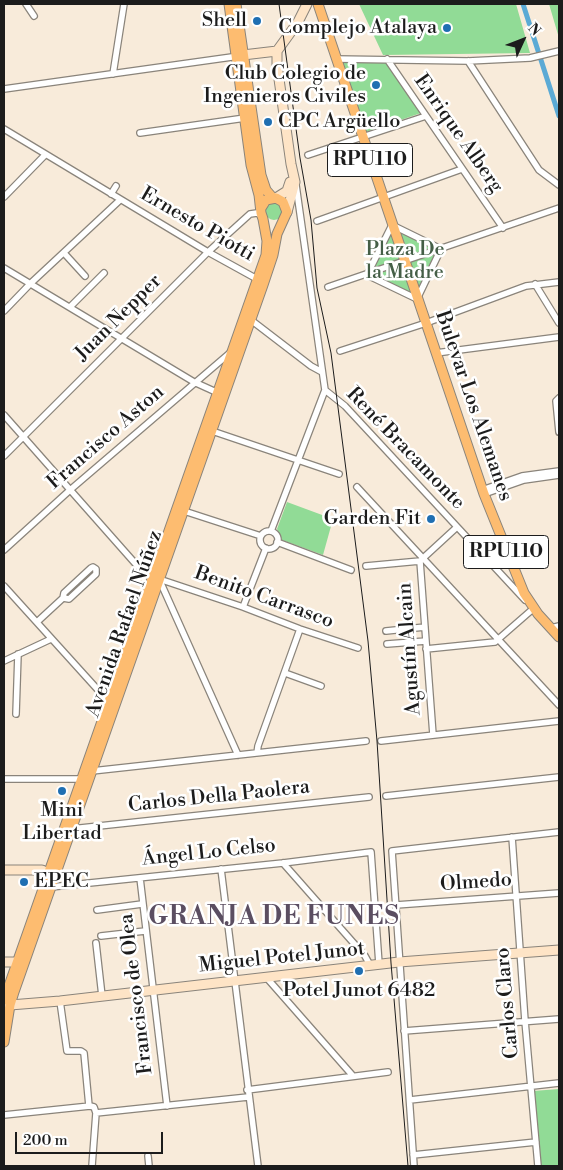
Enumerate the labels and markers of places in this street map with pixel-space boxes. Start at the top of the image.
place label: Shell [202,9,247,33]
marker: Shell [251,15,263,27]
place label: Complejo Atalaya [278,16,437,40]
marker: Complejo Atalaya [441,22,453,34]
place label: Club Colegio de Ingenieros Civiles [203,62,366,109]
marker: Club Colegio de Ingenieros Civiles [370,79,382,91]
place label: CPC Argüello [278,110,400,134]
marker: CPC Argüello [262,116,274,128]
place label: Garden Fit [324,507,421,531]
marker: Garden Fit [425,513,437,525]
marker: Mini Libertad [56,785,68,797]
place label: Mini Libertad [22,799,102,846]
place label: EPEC [34,870,89,894]
marker: EPEC [18,876,30,888]
marker: Potel Junot 6482 [353,965,365,977]
place label: Potel Junot 6482 [283,979,435,1003]

